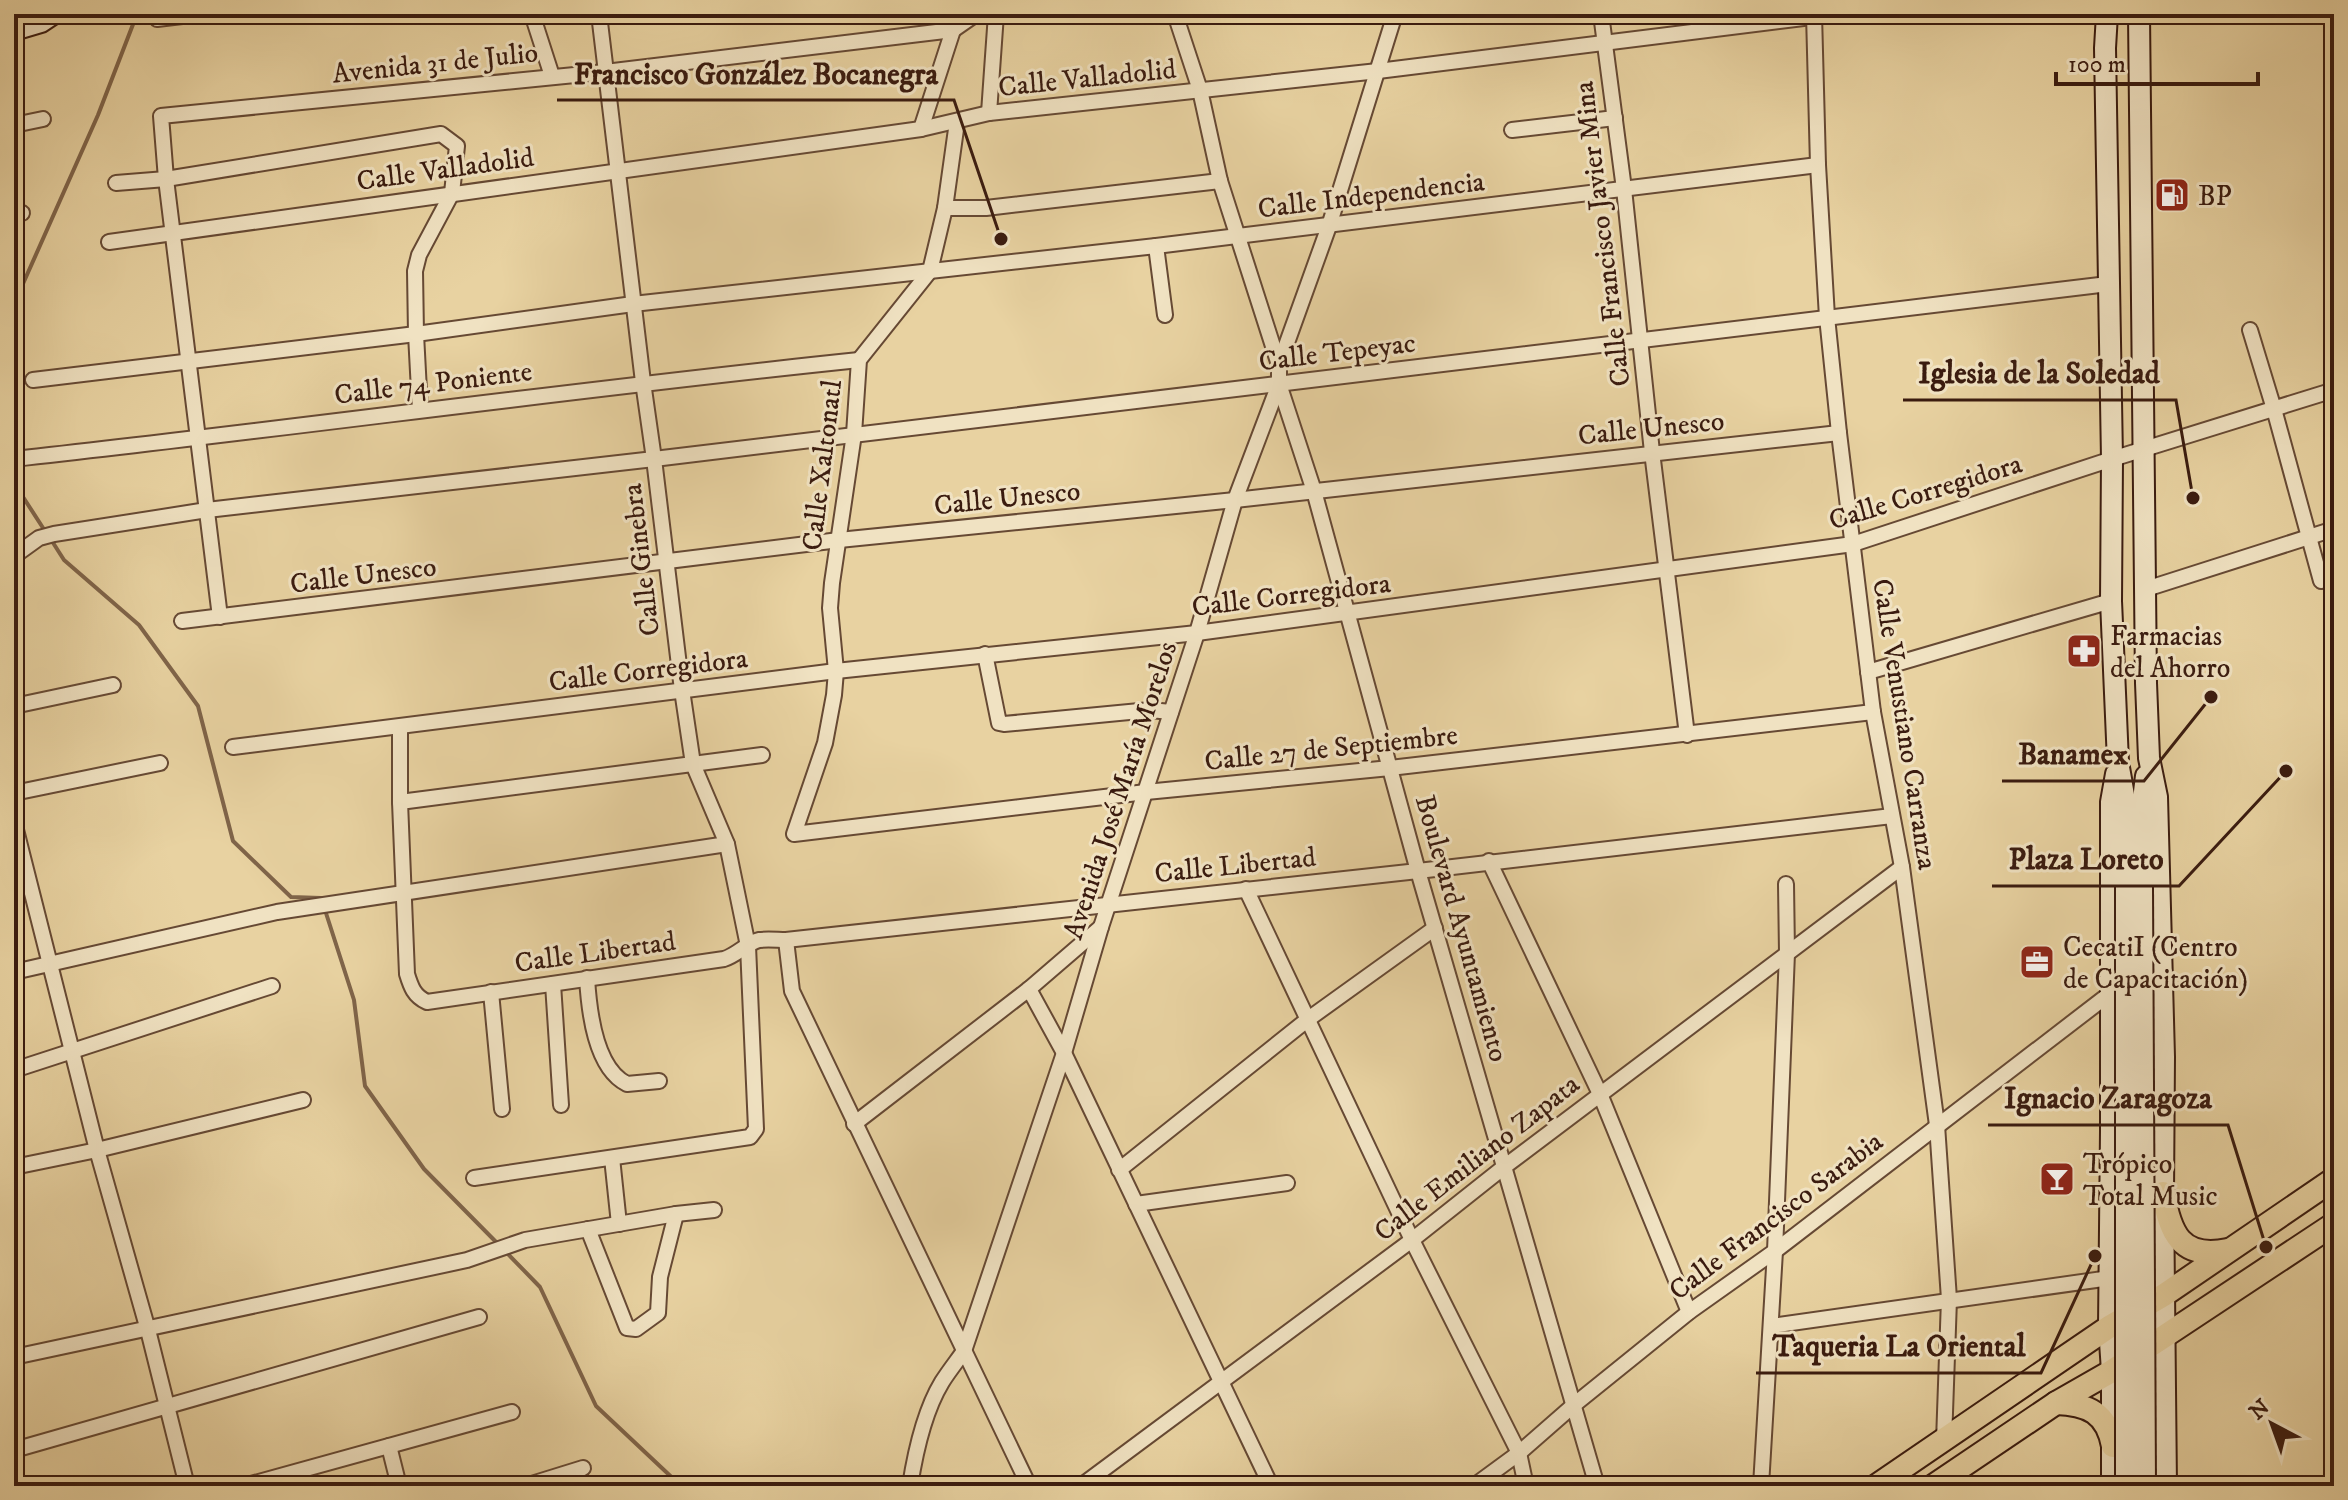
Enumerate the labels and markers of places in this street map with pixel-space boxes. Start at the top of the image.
callout: Francisco González Bocanegra [557,46,954,100]
fuel station icon: BP [2153,176,2191,214]
place label: BP [2198,179,2232,214]
callout: Iglesia de la Soledad [1903,346,2176,400]
place label: Farmacias del Ahorro [2110,619,2230,686]
pharmacy icon: Farmacias del Ahorro [2065,632,2103,670]
callout: Banamex [2002,727,2144,781]
callout: Plaza Loreto [1992,832,2179,886]
place label: CecatiI (Centro de Capacitación) [2063,930,2248,997]
office icon: CecatiI (Centro de Capacitación) [2018,943,2056,981]
callout: Ignacio Zaragoza [1988,1071,2228,1125]
place label: Trópico Total Music [2083,1147,2217,1214]
bar icon: Trópico Total Music [2038,1160,2076,1198]
callout: Taqueria La Oriental [1756,1319,2041,1373]

